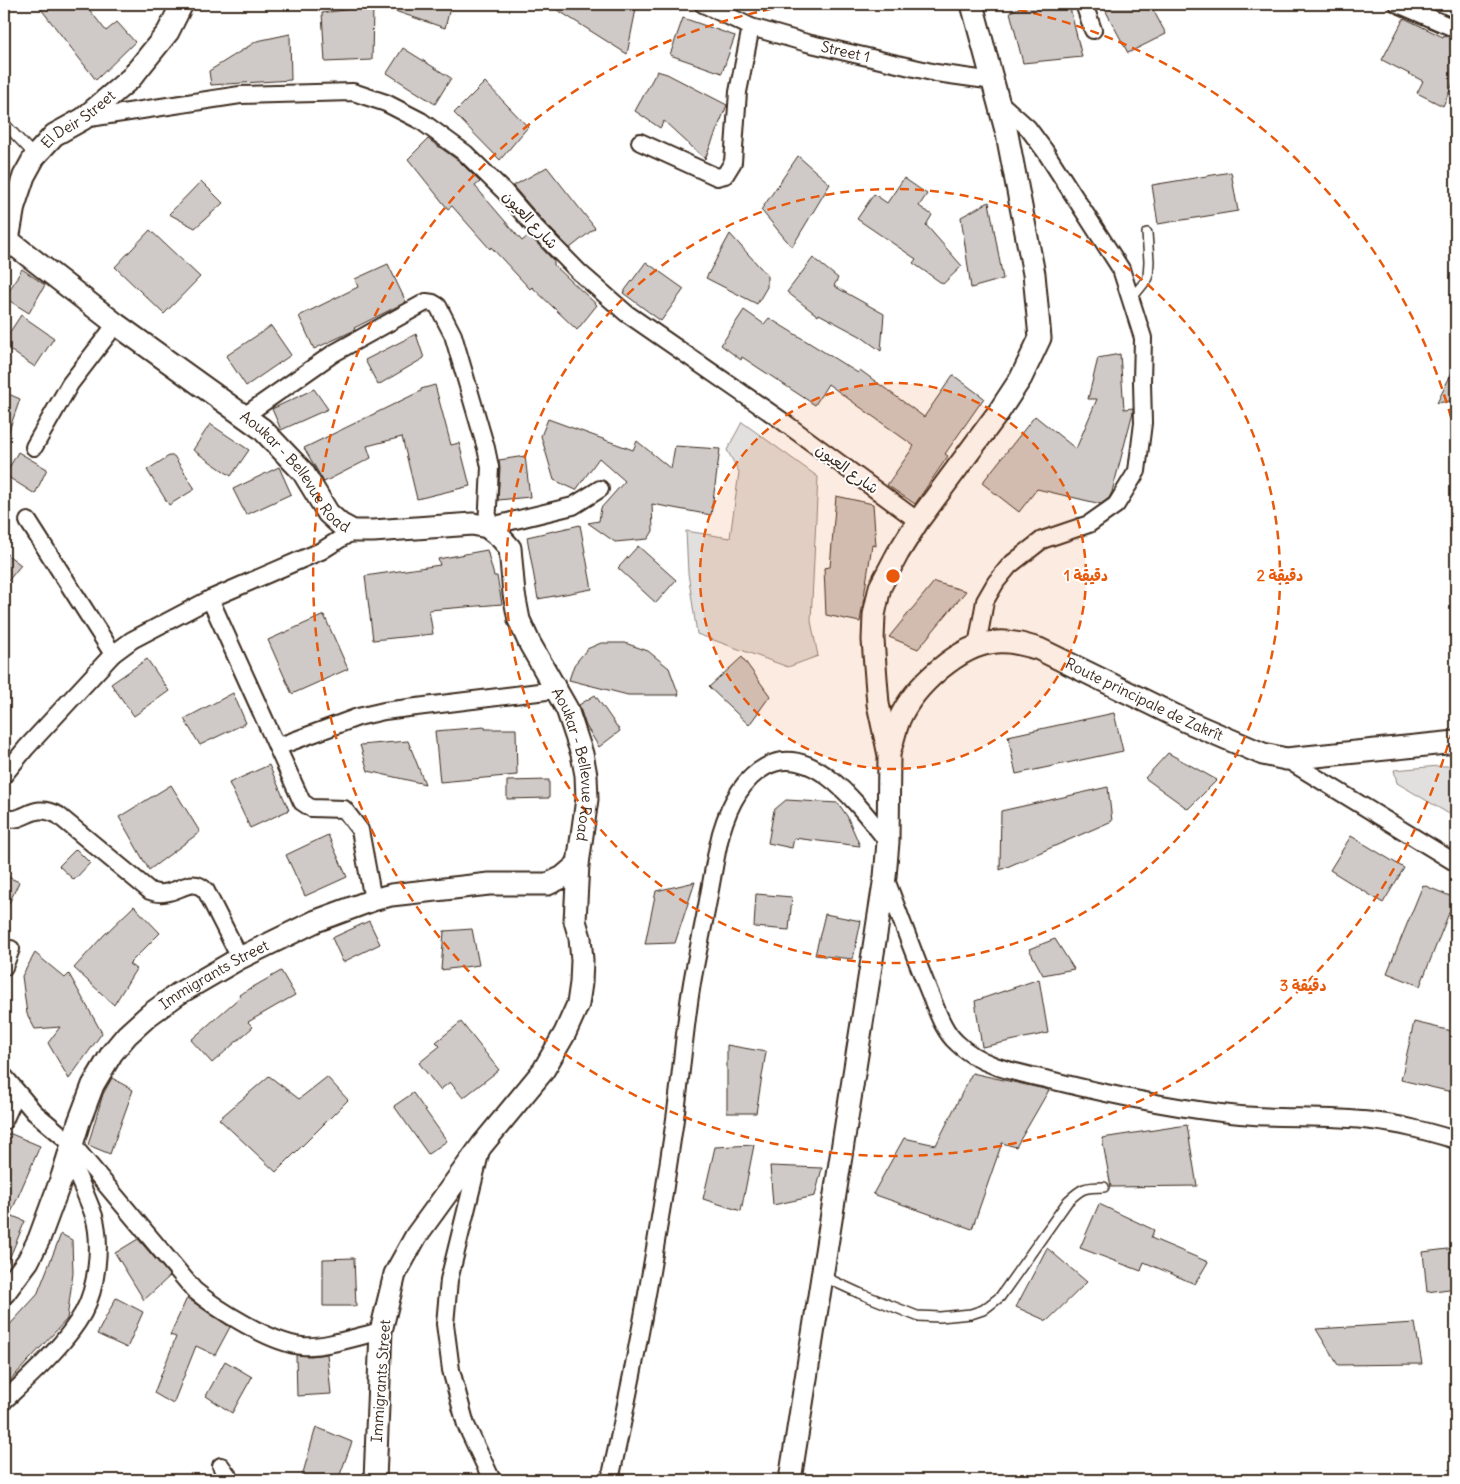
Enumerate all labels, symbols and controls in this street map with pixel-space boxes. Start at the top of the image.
street label: Street 1 [819,37,872,66]
street label: El Deir Street [37,86,119,152]
street label: شارع العيون [498,187,562,253]
street label: Aoukar - Bellevue Road [237,406,353,537]
street label: شارع العيون [812,439,882,499]
text: 1 دقيقة [1064,566,1108,585]
text: 2 دقيقة [1257,566,1303,585]
centre of rings [884,567,902,585]
street label: Route principale de Zakrît [1062,653,1226,745]
street label: Aoukar - Bellevue Road [548,684,597,843]
street label: Immigrants Street [155,936,272,1013]
text: 3 دقيقة [1280,976,1326,995]
street label: Immigrants Street [367,1319,394,1443]

